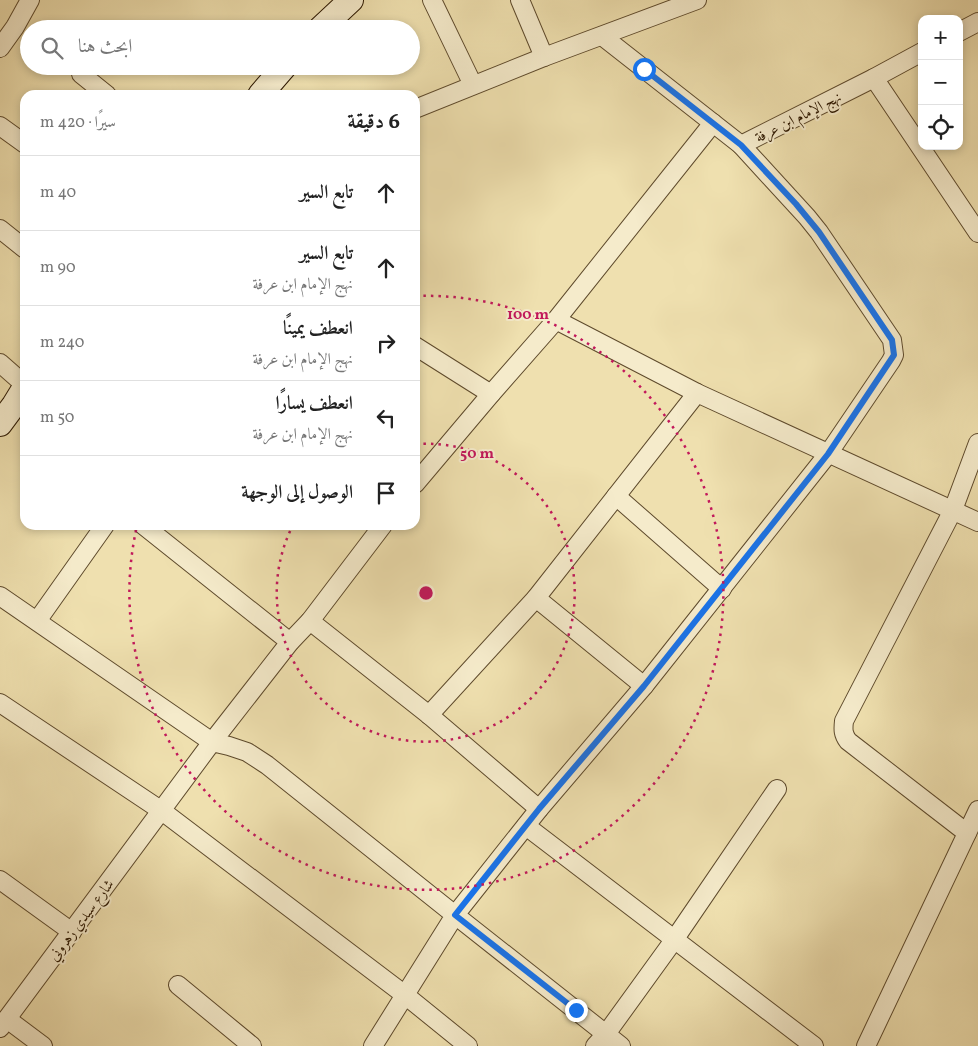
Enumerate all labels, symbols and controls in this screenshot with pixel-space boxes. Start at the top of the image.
map controls [918,15,963,150]
button: + [918,15,963,60]
search box [20,20,420,75]
icon: search [38,34,66,62]
text: ابحث هنا [78,34,132,60]
route start [633,58,656,81]
button: − [918,60,963,105]
street label: نهج الإمام ابن عرفة [752,88,846,151]
button: locate [918,105,963,150]
text: 6 دقيقة [348,108,400,137]
text: سيرًا · 420 m [40,112,116,134]
icon: ahead [372,179,400,207]
text: تابع السير [300,180,353,206]
text: 40 m [40,182,76,204]
text: تابع السير [300,241,353,267]
icon: ahead [372,254,400,282]
text: 90 m [40,257,76,279]
text: نهج الإمام ابن عرفة [252,274,353,296]
text: 100 m [507,305,550,326]
text: انعطف يمينًا [283,316,353,342]
icon: right [372,329,400,357]
text: 240 m [40,332,84,354]
text: نهج الإمام ابن عرفة [252,349,353,371]
text: انعطف يسارًا [275,391,353,417]
icon: left [372,404,400,432]
text: 50 m [40,407,74,429]
text: نهج الإمام ابن عرفة [252,424,353,446]
text: 50 m [460,444,494,465]
icon: arrive [372,479,400,507]
text: الوصول إلى الوجهة [241,480,353,506]
centre of rings [417,584,435,602]
street label: شارع سيدي زهروني [44,876,121,967]
route end [565,999,588,1022]

